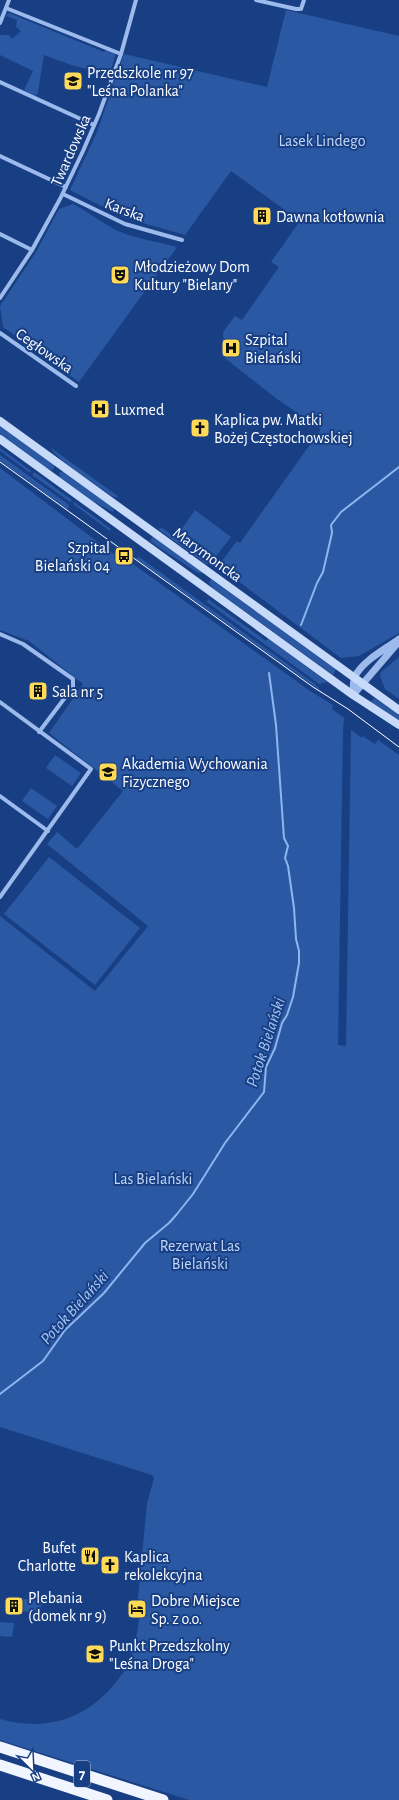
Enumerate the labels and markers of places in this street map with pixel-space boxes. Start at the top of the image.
place label: Przedszkole nr 97 "Leśna Polanka" [87,65,194,99]
school or university icon: Przedszkole nr 97 "Leśna Polanka" [62,70,84,92]
building icon: Dawna kotłownia [251,205,273,227]
place label: Dawna kotłownia [276,209,385,225]
place label: Młodzieżowy Dom Kultury "Bielany" [134,259,250,294]
theatre icon: Młodzieżowy Dom Kultury "Bielany" [109,264,131,286]
place label: Szpital Bielański [245,332,301,366]
hospital icon: Szpital Bielański [220,337,242,359]
hospital icon: Luxmed [89,398,111,420]
place label: Luxmed [114,402,164,418]
place label: Kaplica pw. Matki Bożej Częstochowskiej [214,412,353,447]
church icon: Kaplica pw. Matki Bożej Częstochowskiej [189,417,211,439]
place label: Szpital Bielański 04 [35,540,110,574]
bus stop icon: Szpital Bielański 04 [113,545,135,567]
building icon: Sala nr 5 [27,680,49,702]
place label: Sala nr 5 [52,684,103,700]
place label: Akademia Wychowania Fizycznego [122,756,268,791]
school or university icon: Akademia Wychowania Fizycznego [97,761,119,783]
place label: Bufet Charlotte [18,1540,76,1574]
restaurant icon: Bufet Charlotte [79,1545,101,1567]
place label: Kaplica rekolekcyjna [124,1549,203,1584]
church icon: Kaplica rekolekcyjna [99,1554,121,1576]
place label: Plebania (domek nr 9) [28,1590,107,1624]
place label: Dobre Miejsce Sp. z o.o. [151,1593,240,1627]
building icon: Plebania (domek nr 9) [3,1595,25,1617]
hotel icon: Dobre Miejsce Sp. z o.o. [126,1598,148,1620]
place label: Punkt Przedszkolny "Leśna Droga" [109,1638,230,1672]
school or university icon: Punkt Przedszkolny "Leśna Droga" [84,1643,106,1665]

